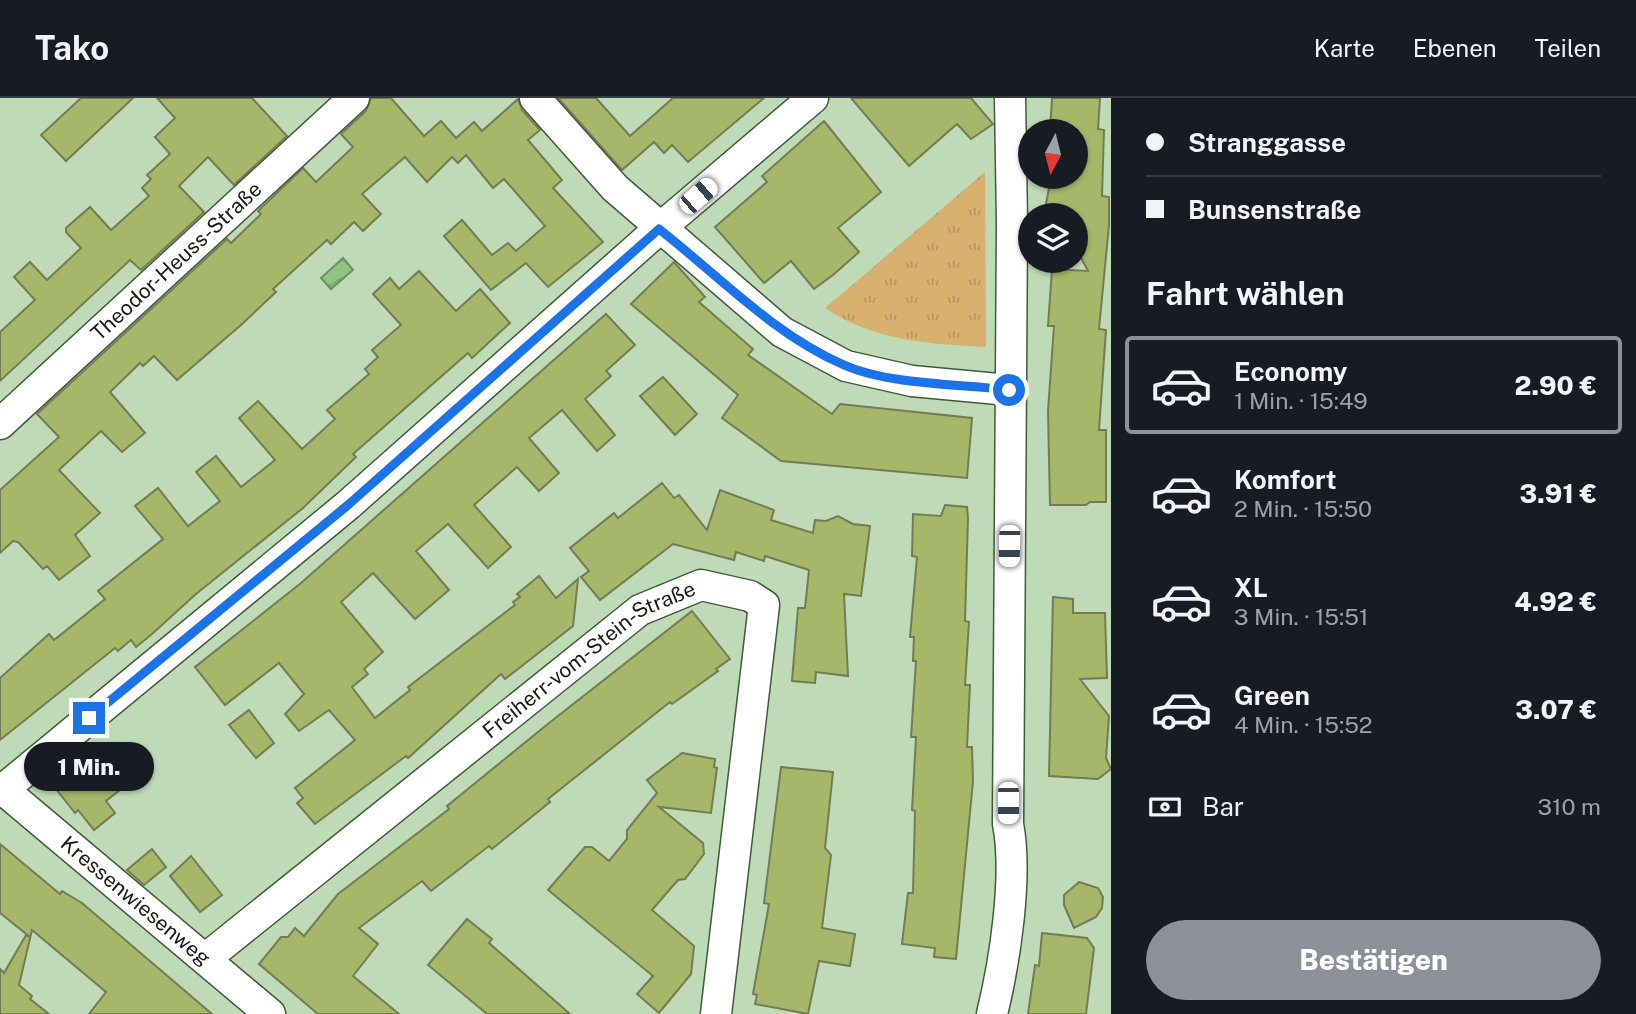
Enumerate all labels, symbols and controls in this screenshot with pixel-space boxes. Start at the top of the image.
text: Tako [35,29,109,67]
text: Karte [1314,34,1375,62]
text: Ebenen [1413,34,1497,62]
text: Teilen [1535,34,1601,62]
north arrow [1018,119,1088,189]
map controls [1018,119,1088,273]
text: Stranggasse [1188,127,1346,158]
car [676,174,721,218]
street label: Theodor-Heuss-Straße [86,176,267,346]
text: Bunsenstraße [1188,194,1362,225]
button: layers [1018,203,1088,273]
text: Fahrt wählen [1146,275,1345,312]
icon: car [1150,354,1213,417]
text: Economy [1234,356,1347,387]
text: 2.90 € [1515,370,1597,401]
route start [993,374,1025,406]
text: 1 Min. · 15:49 [1234,387,1368,414]
icon: car [1150,462,1213,525]
text: Komfort [1234,464,1336,495]
text: 3.91 € [1520,478,1597,509]
text: 2 Min. · 15:50 [1234,495,1372,522]
car [999,525,1020,567]
icon: car [1150,570,1213,633]
text: XL [1234,572,1268,603]
street label: Freiherr-vom-Stein-Straße [477,576,699,743]
text: 4.92 € [1514,586,1597,617]
text: 3 Min. · 15:51 [1234,603,1368,630]
icon: car [1150,678,1213,741]
text: Green [1234,680,1310,711]
text: 3.07 € [1515,694,1597,725]
route end [73,702,105,734]
text: 4 Min. · 15:52 [1234,711,1373,738]
callout: 1 Min. [24,742,154,792]
text: 1 Min. [57,753,121,780]
car [998,782,1019,824]
icon: cash [1146,788,1184,826]
text: Bar [1202,791,1244,822]
text: 310 m [1538,793,1601,820]
street label: Kressenwiesenweg [56,830,216,971]
button: Bestätigen [1146,920,1601,1000]

